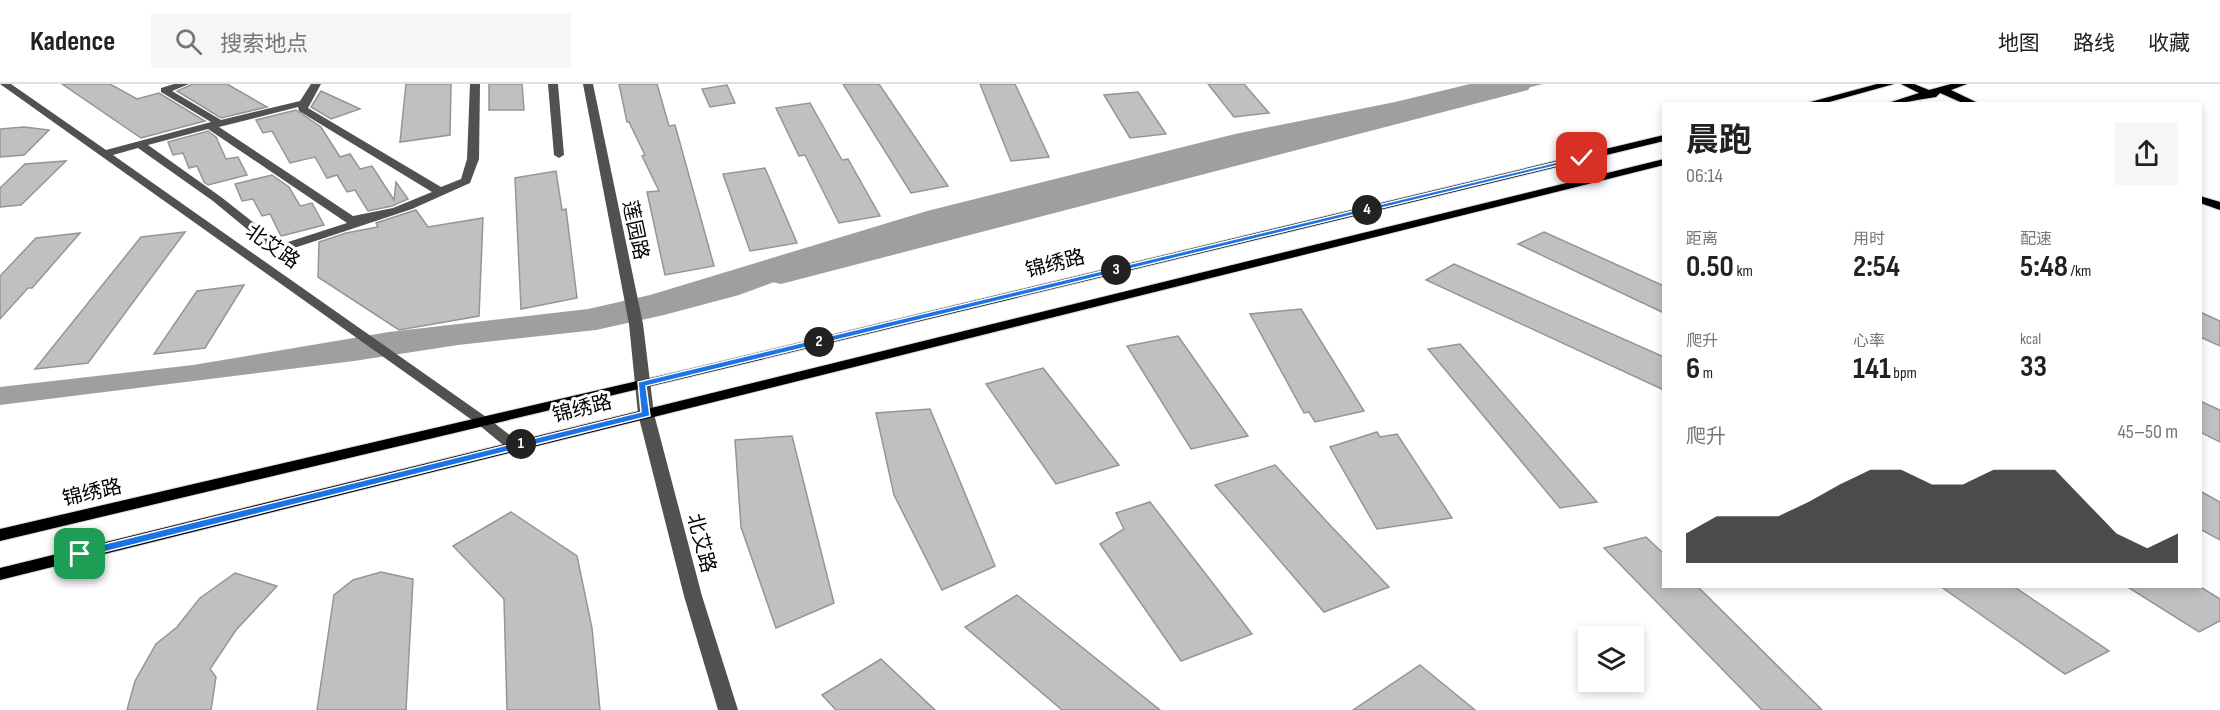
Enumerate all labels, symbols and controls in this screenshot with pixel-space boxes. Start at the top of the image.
search box [151,14,571,68]
text: Kadence [30,25,115,58]
icon: search [172,25,205,58]
text: 搜索地点 [220,31,308,58]
text: 地图 [1998,31,2040,56]
text: 路线 [2073,31,2115,56]
text: 收藏 [2148,31,2190,56]
text: 晨跑 [1686,121,1752,161]
button: share [2115,122,2178,185]
pin [1556,132,1607,183]
icon: check [1565,141,1598,174]
text: 06:14 [1686,164,1723,188]
pin: 4 [1352,195,1382,225]
street label: 莲园路 [617,198,653,262]
text: 4 [1363,200,1371,219]
street label: 北艾路 [241,220,304,274]
text: 距离 [1686,230,1718,249]
text: 用时 [1853,230,1885,249]
text: 配速 [2020,230,2052,249]
street label: 锦绣路 [1023,245,1087,283]
text: 0.50 [1686,249,1734,285]
text: 2:54 [1853,249,1900,285]
text: 5:48 [2020,249,2068,285]
pin: 3 [1101,255,1131,285]
text: 3 [1112,260,1120,279]
text: km [1734,262,1753,281]
text: /km [2068,262,2091,281]
pin: 2 [804,327,834,357]
text: kcal [2020,330,2041,349]
text: 2 [815,332,823,351]
text: 爬升 [1686,332,1718,351]
text: 心率 [1853,332,1885,351]
text: 33 [2020,349,2047,385]
text: 6 [1686,351,1700,387]
text: 141 [1853,351,1891,387]
text: m [1700,364,1713,383]
text: bpm [1891,364,1917,383]
street label: 锦绣路 [550,390,614,428]
text: 45–50 m [2117,420,2178,444]
text: 爬升 [1686,425,1726,449]
pin: 1 [506,429,536,459]
text: 1 [518,434,524,453]
street label: 锦绣路 [60,475,124,511]
street label: 北艾路 [682,511,720,575]
pin [54,528,105,579]
icon: arrive [63,537,96,570]
map controls [1578,626,1644,692]
button: layers [1578,626,1644,692]

